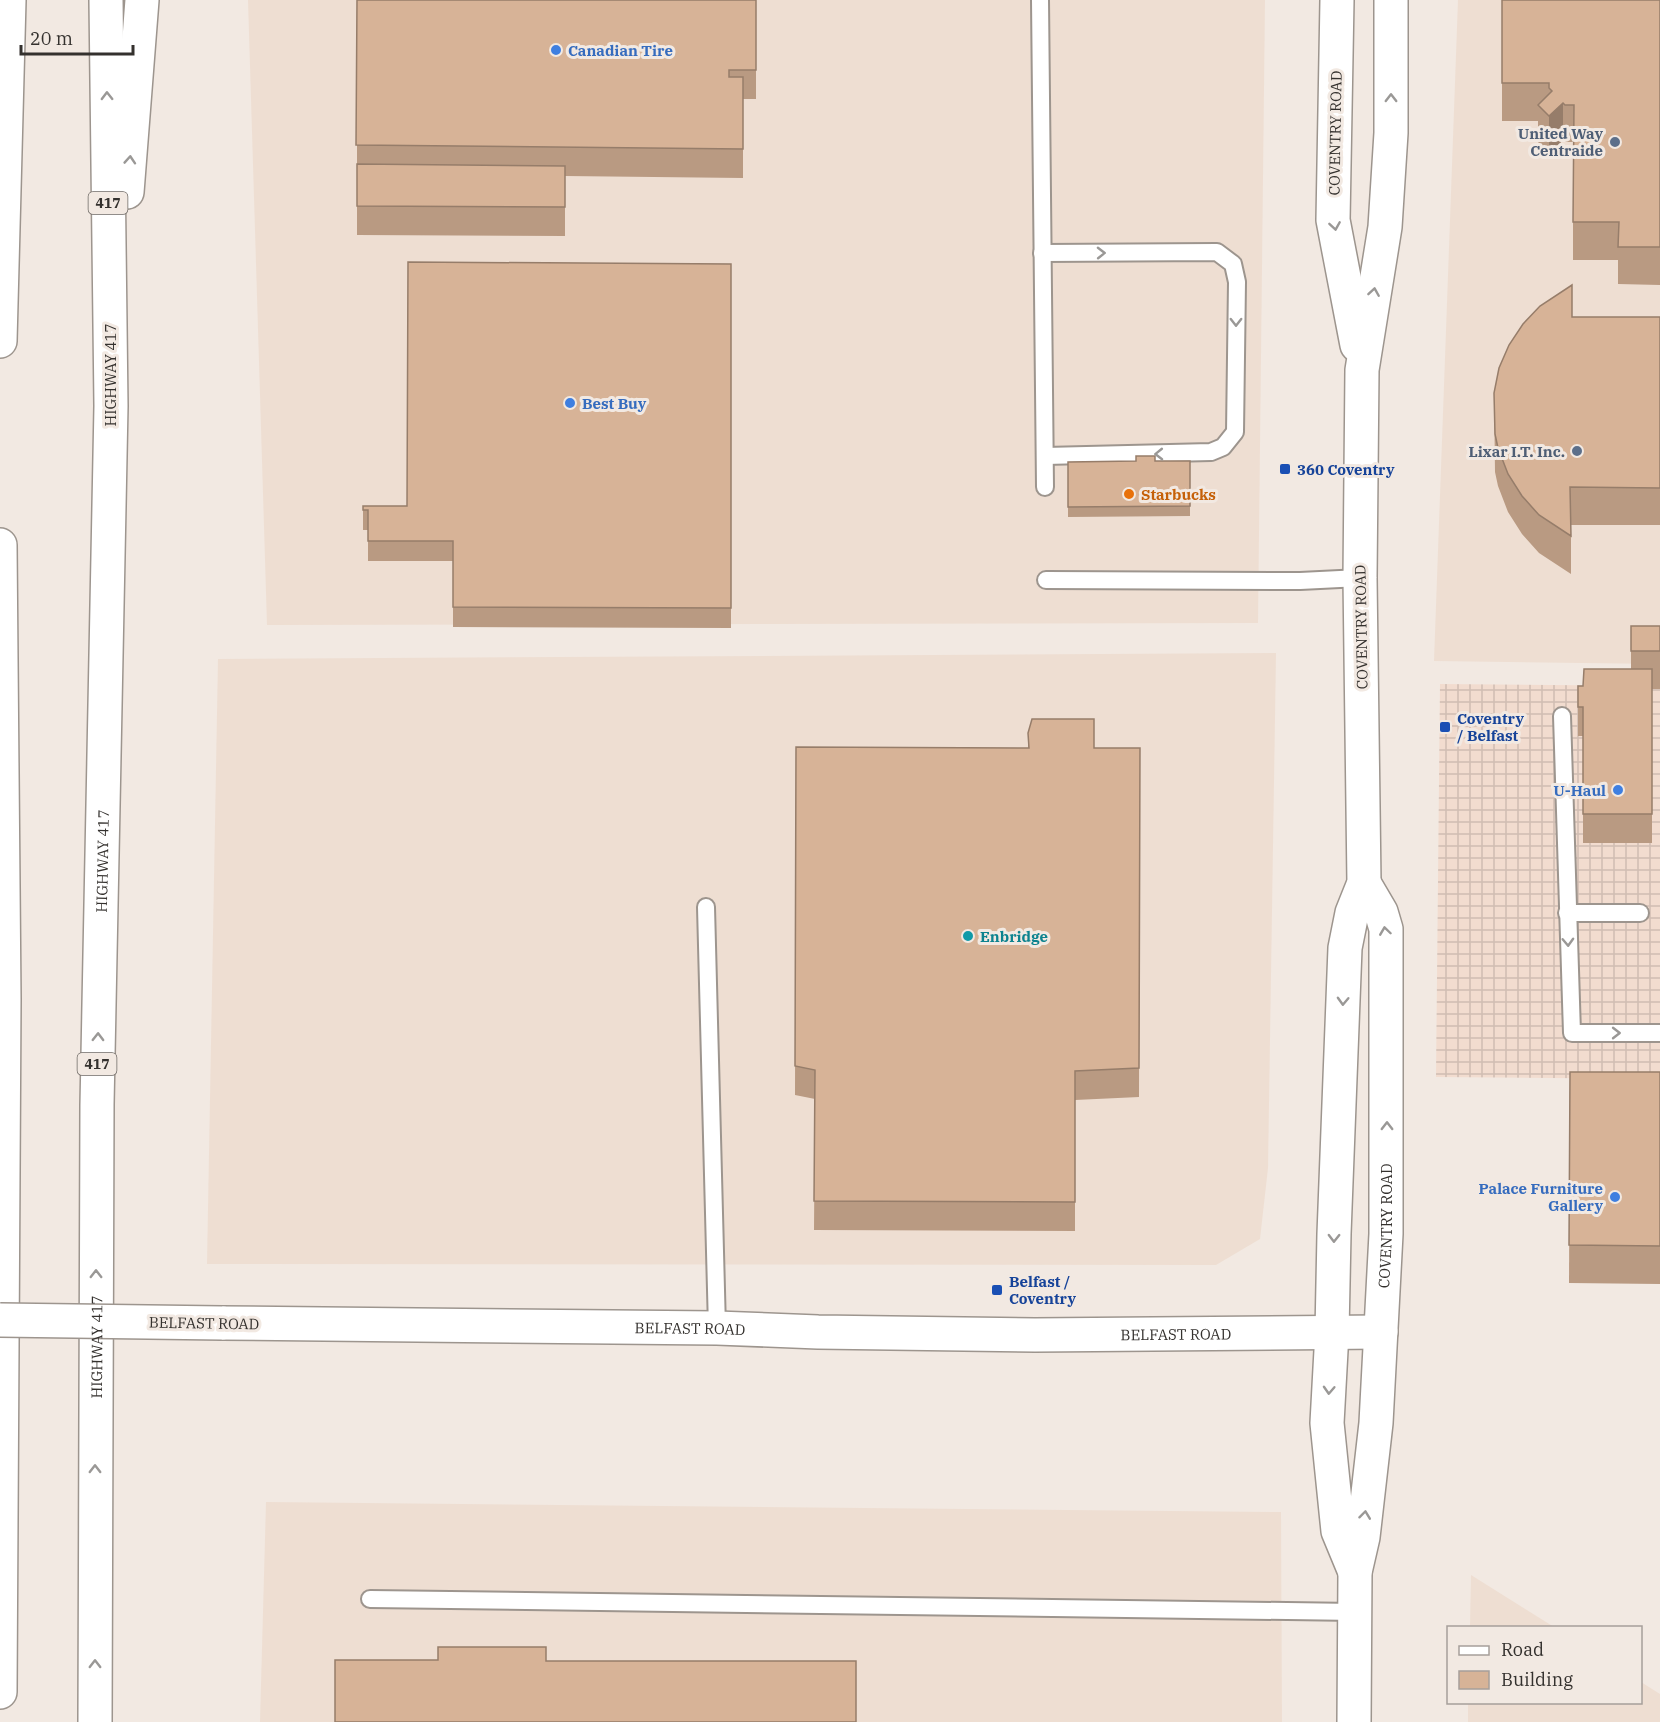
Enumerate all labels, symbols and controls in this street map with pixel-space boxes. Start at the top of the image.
scale bar [21,18,134,56]
text: 20 m [30,27,73,50]
place label: Canadian Tire [568,41,673,60]
marker: Canadian Tire [549,43,563,57]
street label: COVENTRY ROAD [1324,70,1346,196]
one-way arrow [101,91,113,100]
one-way arrow [1385,93,1397,102]
place label: United Way Centraide [1518,124,1603,160]
marker: United Way Centraide [1608,135,1622,149]
one-way arrow [123,155,136,164]
road number: 417 [88,192,128,214]
one-way arrow [1328,222,1340,231]
one-way arrow [1096,247,1105,259]
one-way arrow [1368,287,1380,297]
one-way arrow [1230,318,1243,327]
street label: HIGHWAY 417 [101,323,120,427]
place label: Best Buy [582,394,647,413]
marker: Best Buy [563,396,577,410]
place label: Lixar I.T. Inc. [1469,442,1565,461]
marker: Lixar I.T. Inc. [1570,444,1584,458]
one-way arrow [1154,447,1163,460]
place label: 360 Coventry [1297,460,1395,479]
marker: 360 Coventry [1278,462,1292,476]
place label: Starbucks [1141,485,1216,504]
marker: Starbucks [1122,487,1136,501]
street label: COVENTRY ROAD [1350,564,1372,690]
place label: Coventry / Belfast [1457,709,1524,745]
marker: Coventry / Belfast [1438,720,1452,734]
place label: U-Haul [1553,781,1606,800]
marker: U-Haul [1611,783,1625,797]
street label: HIGHWAY 417 [91,809,112,913]
place label: Enbridge [980,927,1048,946]
one-way arrow [1379,927,1392,936]
marker: Enbridge [961,929,975,943]
one-way arrow [1562,937,1574,946]
one-way arrow [1336,997,1349,1006]
one-way arrow [1611,1027,1620,1039]
one-way arrow [92,1032,104,1041]
road number: 417 [78,1053,116,1075]
one-way arrow [1381,1122,1393,1131]
street label: COVENTRY ROAD [1374,1164,1396,1289]
place label: Palace Furniture Gallery [1479,1179,1603,1215]
marker: Palace Furniture Gallery [1608,1190,1622,1204]
one-way arrow [1327,1233,1340,1242]
one-way arrow [90,1269,102,1278]
place label: Belfast / Coventry [1009,1272,1076,1308]
marker: Belfast / Coventry [990,1283,1004,1297]
street label: HIGHWAY 417 [87,1295,106,1399]
street label: BELFAST ROAD [149,1313,259,1333]
street label: BELFAST ROAD [635,1318,746,1339]
street label: BELFAST ROAD [1120,1324,1231,1344]
one-way arrow [1322,1386,1335,1395]
one-way arrow [89,1464,101,1473]
one-way arrow [1359,1510,1371,1519]
legend [1447,1626,1642,1704]
text: Road [1501,1638,1544,1661]
one-way arrow [89,1659,101,1668]
text: Building [1501,1668,1573,1691]

